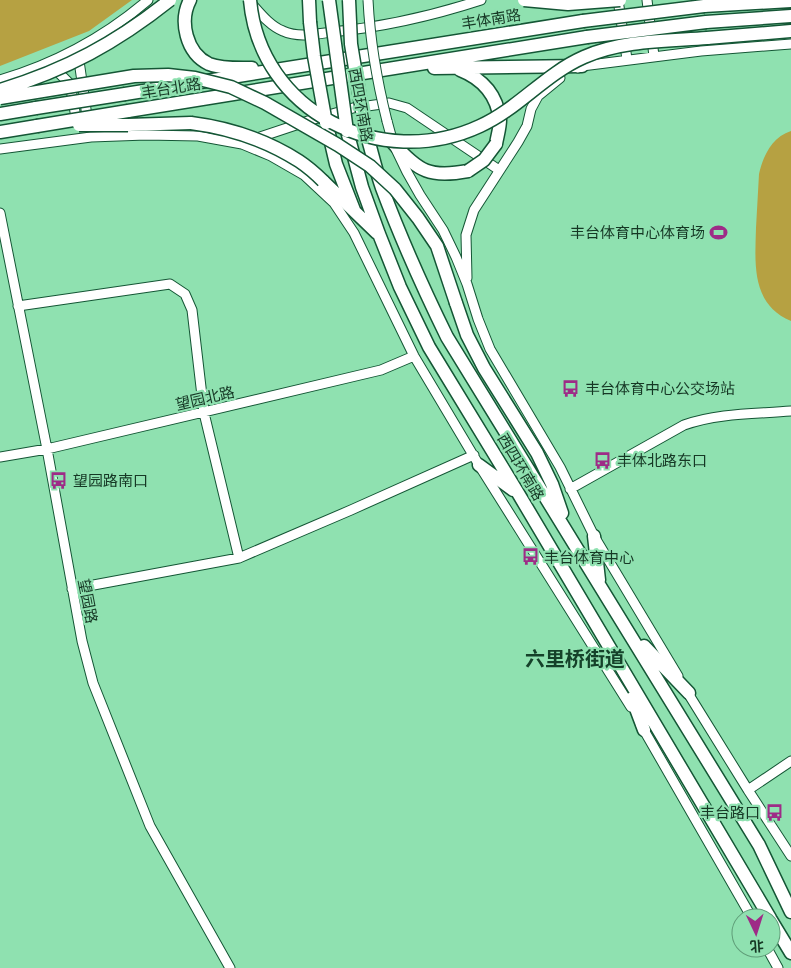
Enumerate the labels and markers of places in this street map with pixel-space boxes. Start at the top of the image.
place label: 丰台体育中心体育场 [570,222,705,243]
sports icon: 丰台体育中心体育场 [709,222,729,242]
bus stop icon: 丰台体育中心公交场站 [561,378,581,398]
place label: 丰台体育中心公交场站 [585,378,735,399]
bus stop icon: 丰体北路东口 [593,450,613,470]
place label: 丰体北路东口 [617,450,707,471]
bus stop icon: 望园路南口 [49,470,69,490]
place label: 望园路南口 [73,470,148,491]
bus stop icon: 丰台体育中心 [520,547,540,567]
place label: 丰台体育中心 [544,547,634,568]
place label: 丰台路口 [700,802,760,823]
bus stop icon: 丰台路口 [764,802,784,822]

